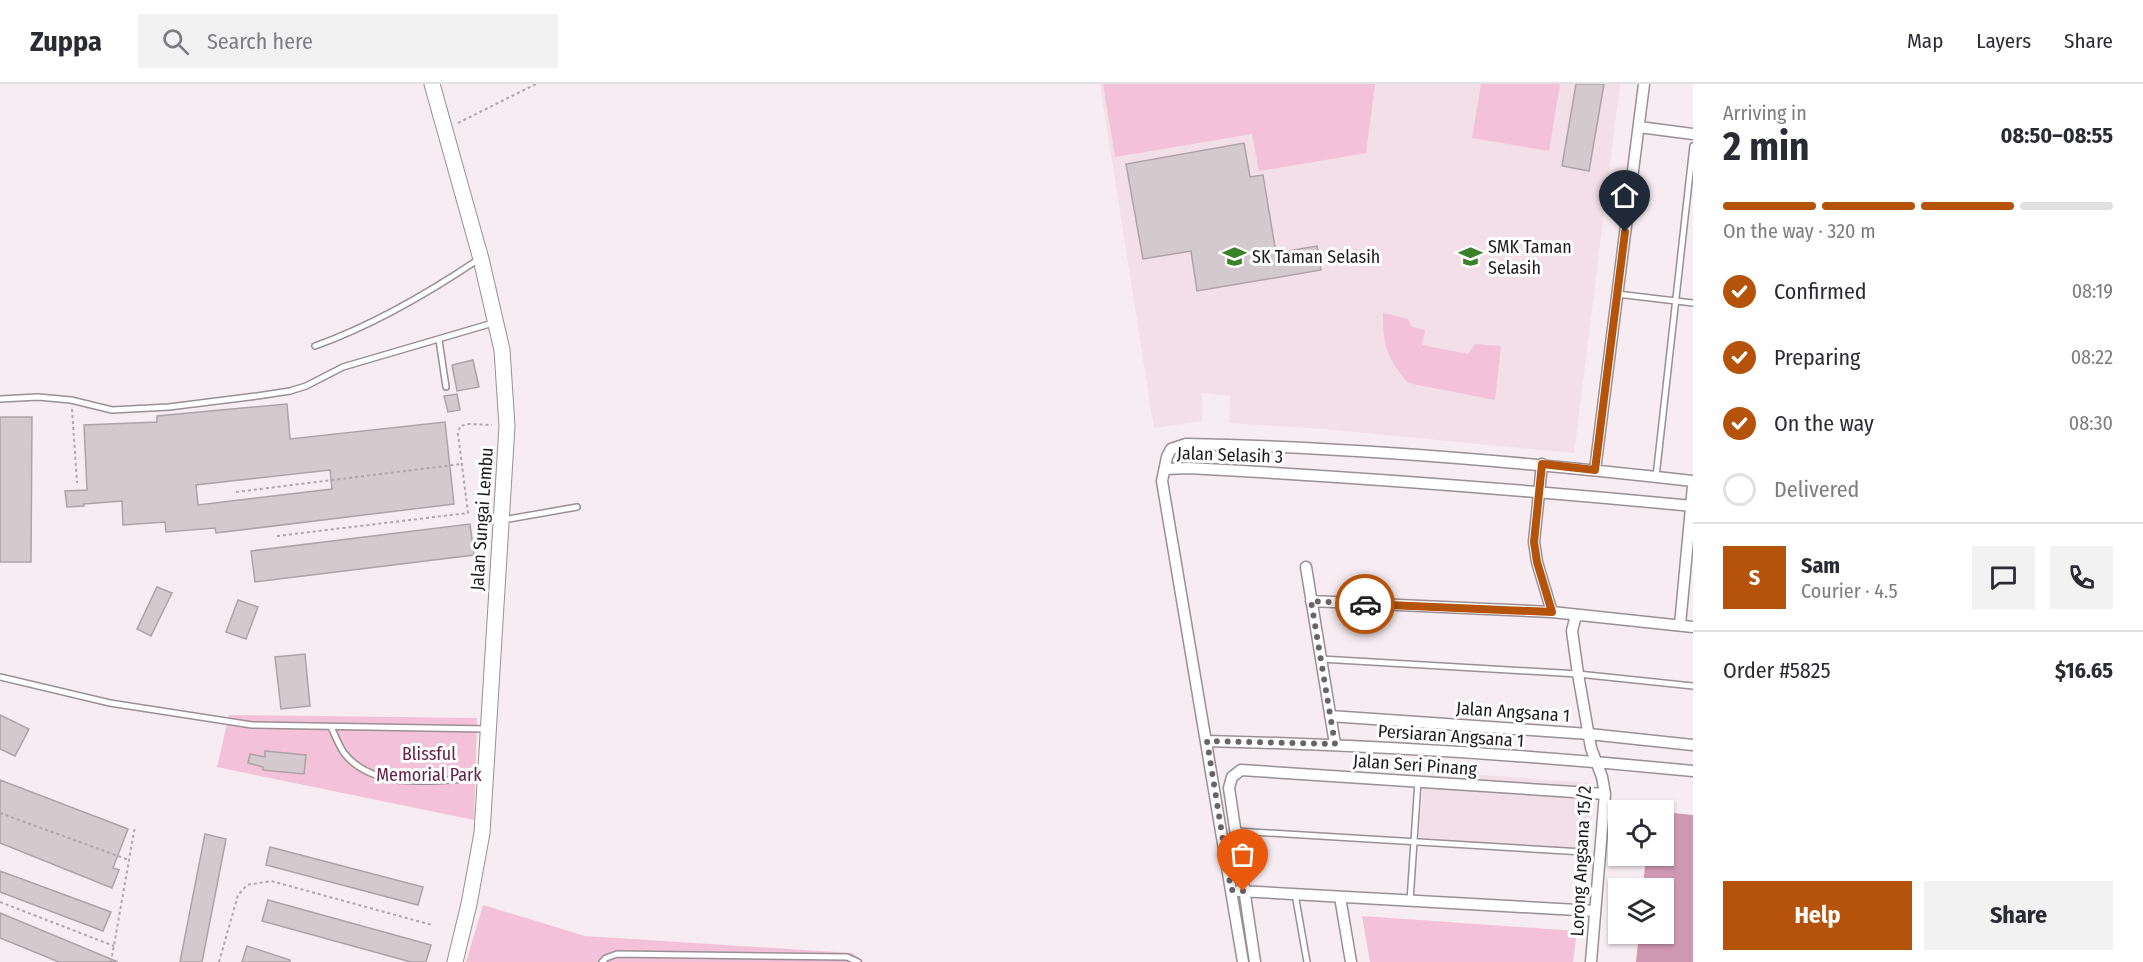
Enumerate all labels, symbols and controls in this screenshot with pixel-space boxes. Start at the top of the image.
search box [138,14,558,68]
text: Zuppa [30,25,102,58]
icon: search [159,25,192,58]
text: Search here [207,28,313,55]
text: Map [1907,28,1943,54]
text: Layers [1976,28,2031,54]
text: Share [2064,28,2113,54]
text: Arriving in [1723,101,1807,125]
text: 08:50–08:55 [2001,122,2113,149]
text: 2 min [1723,124,1809,170]
pin [1599,170,1650,232]
icon: home [1608,179,1641,212]
text: On the way · 320 m [1723,219,1876,243]
place label: SMK Taman Selasih [1488,236,1572,279]
school or university icon: SK Taman Selasih [1221,244,1247,270]
school or university icon: SMK Taman Selasih [1457,244,1483,270]
place label: SK Taman Selasih [1252,246,1380,268]
icon: check [1723,275,1756,308]
text: Confirmed [1774,278,1867,305]
text: 08:19 [2072,279,2113,303]
icon: check [1723,341,1756,374]
text: Preparing [1774,344,1860,371]
text: 08:22 [2071,345,2113,369]
icon: check [1723,407,1756,440]
text: On the way [1774,410,1874,437]
text: 08:30 [2069,411,2113,435]
street label: Jalan Selasih 3 [1177,442,1283,468]
street label: Jalan Sungai Lembu [466,447,498,591]
text: Delivered [1774,476,1859,503]
button: chat [1972,546,2035,609]
button: phone [2050,546,2113,609]
text: Sam [1801,552,1840,579]
text: S [1749,564,1760,591]
courier [1335,574,1395,634]
text: Courier · 4.5 [1801,579,1898,603]
icon: car [1349,588,1382,621]
text: Order #5825 [1723,657,1831,684]
text: $16.65 [2055,657,2113,684]
street label: Jalan Angsana 1 [1455,697,1571,727]
street label: Persiaran Angsana 1 [1377,720,1525,752]
park label: Blissful Memorial Park [376,743,482,786]
street label: Jalan Seri Pinang [1352,750,1478,780]
street label: Lorong Angsana 15/2 [1566,785,1596,937]
map controls [1608,800,1674,944]
button: locate [1608,800,1674,866]
pin [1217,829,1268,891]
icon: bag [1226,838,1259,871]
button: layers [1608,878,1674,944]
button: Help [1723,881,1912,950]
button: Share [1924,881,2113,950]

